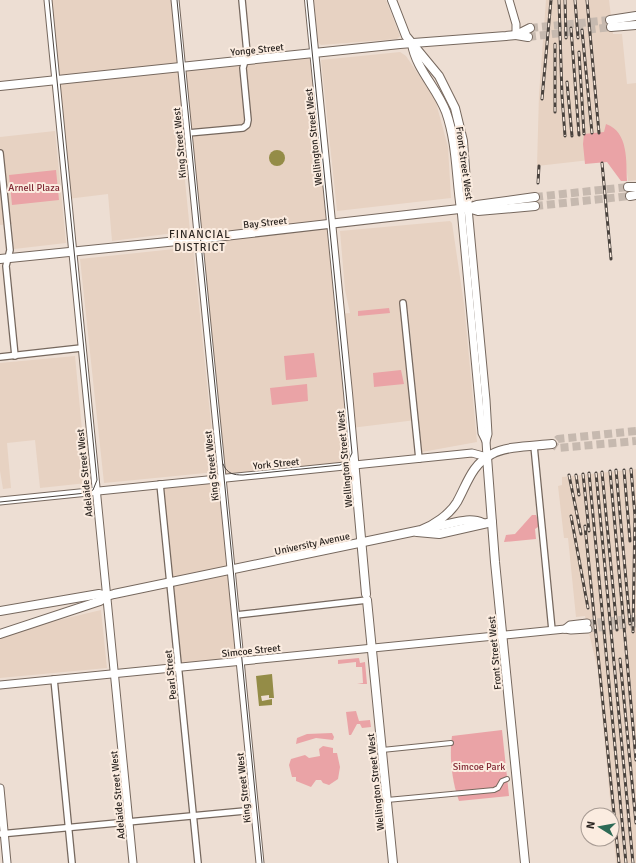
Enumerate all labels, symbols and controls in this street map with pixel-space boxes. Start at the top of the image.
street label: Yonge Street [230,41,285,59]
street label: Wellington Street West [303,87,325,186]
street label: King Street West [171,107,189,179]
street label: Front Street West [453,126,475,201]
park label: Arnell Plaza [8,182,60,194]
street label: Bay Street [243,215,288,231]
district label: FINANCIAL DISTRICT [169,228,231,254]
street label: Wellington Street West [335,409,355,508]
street label: Adelaide Street West [74,428,96,518]
street label: King Street West [202,430,222,502]
street label: York Street [252,456,300,472]
street label: University Avenue [273,530,351,558]
street label: Front Street West [486,615,504,690]
street label: Simcoe Street [221,642,282,660]
street label: Pearl Street [162,649,180,701]
street label: Wellington Street West [365,732,387,831]
street label: Adelaide Street West [108,750,128,840]
street label: King Street West [234,752,254,824]
park label: Simcoe Park [453,761,505,773]
north arrow [580,807,620,847]
text: N [584,820,598,830]

